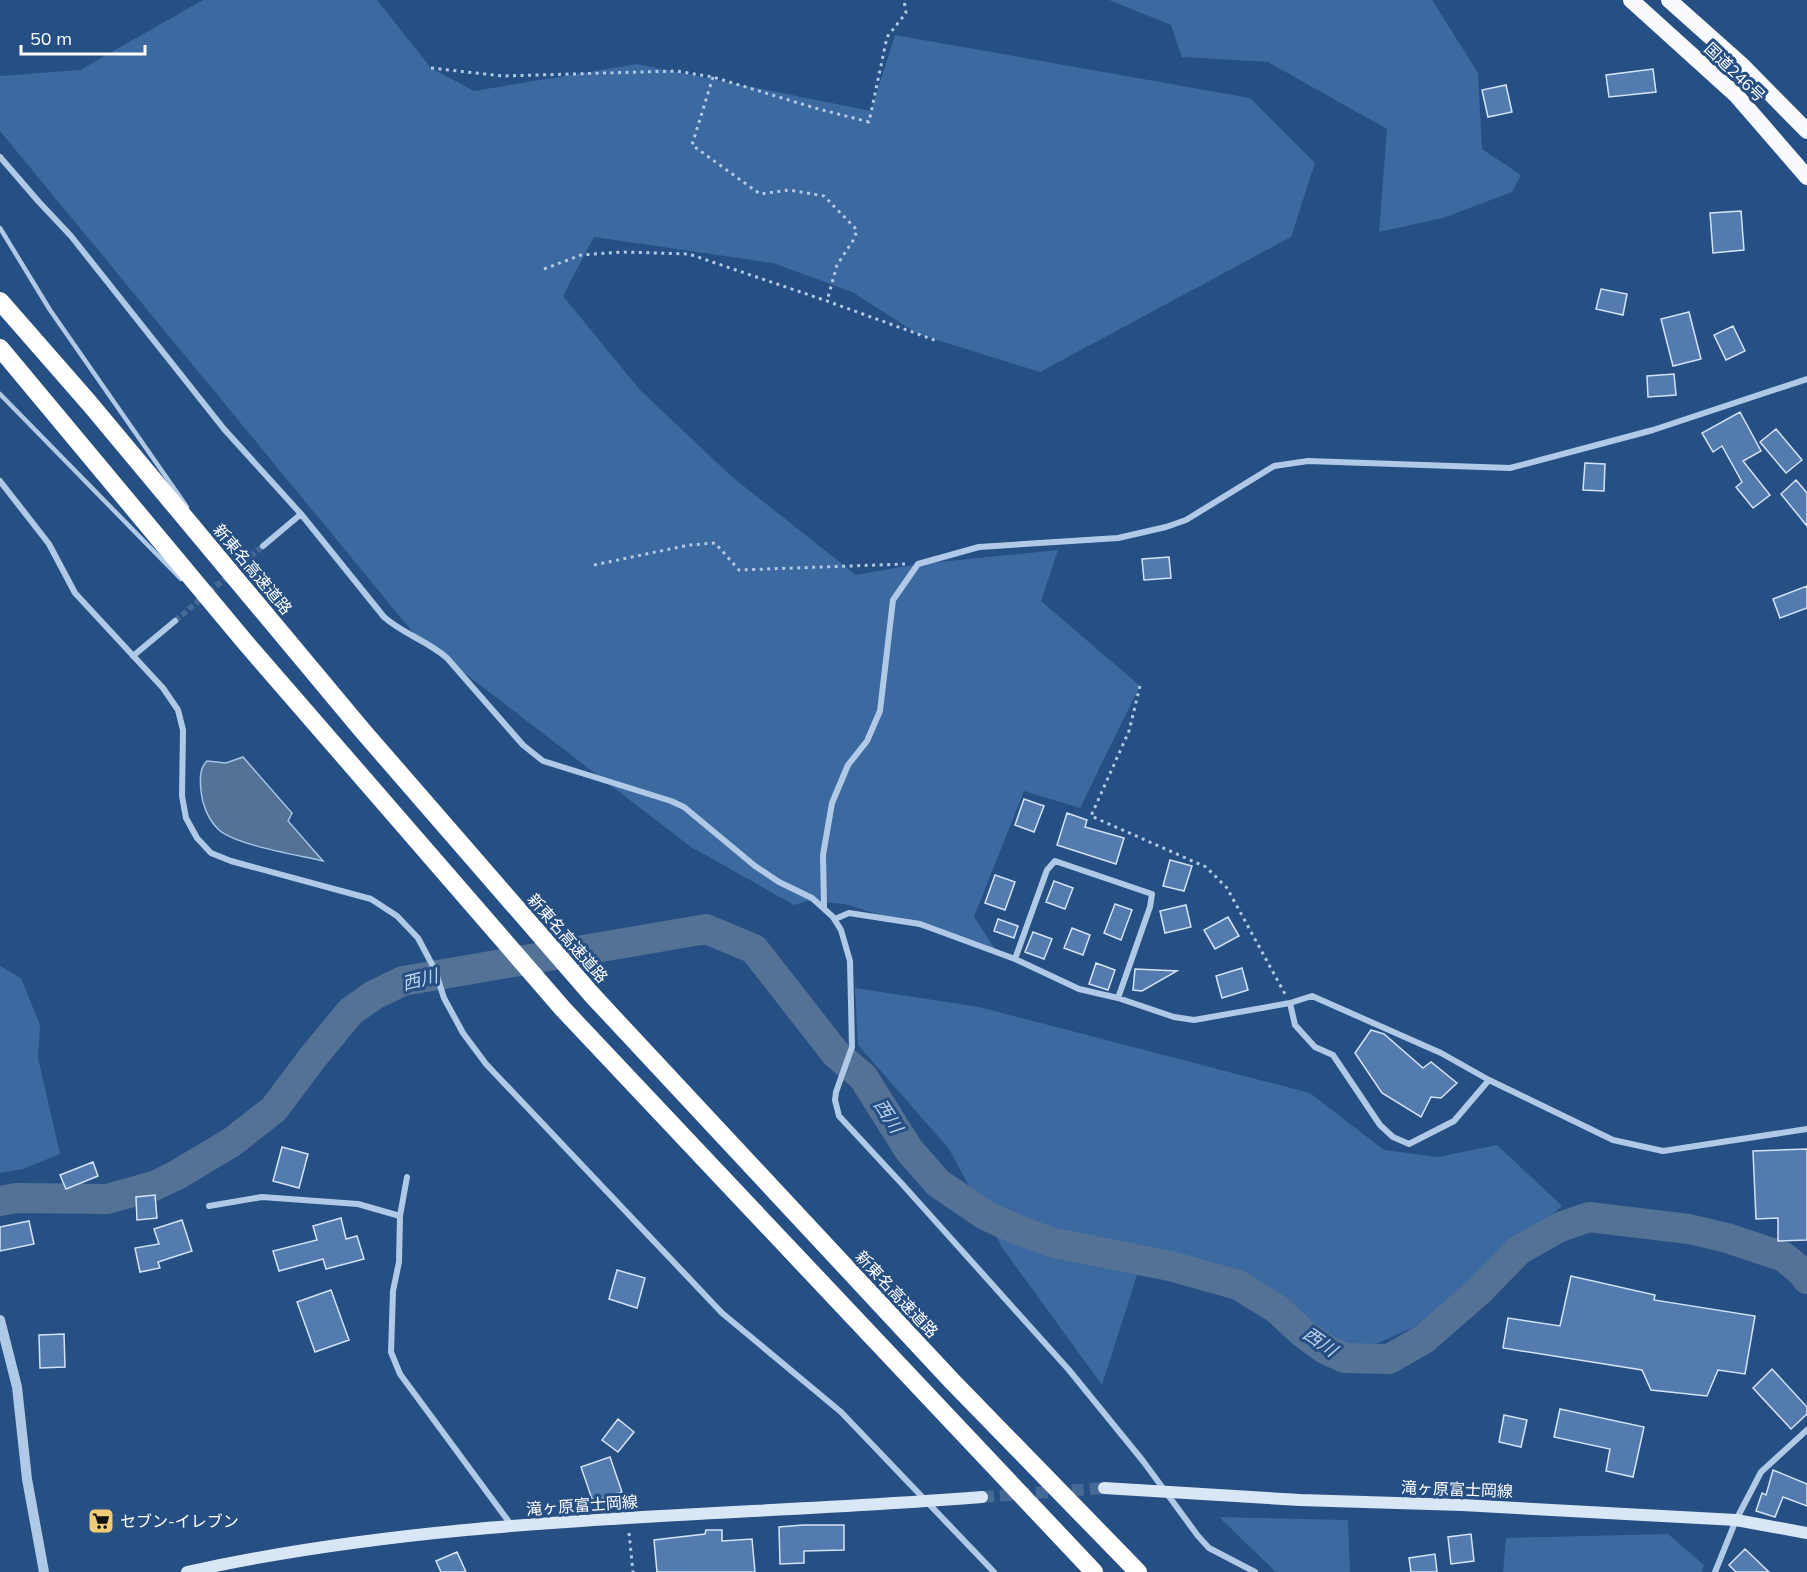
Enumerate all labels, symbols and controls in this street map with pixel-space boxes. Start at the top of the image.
scale bar [21,18,146,56]
text: 50 m [30,27,72,50]
street label: 国道246号 [1700,38,1770,106]
street label: 新東名高速道路 [209,520,297,618]
street label: 新東名高速道路 [524,889,612,987]
water label: 西川 [400,964,442,995]
water label: 西川 [869,1094,909,1139]
street label: 新東名高速道路 [851,1246,943,1342]
water label: 西川 [1299,1322,1343,1362]
street label: 滝ヶ原富士岡線 [1401,1477,1513,1501]
street label: 滝ヶ原富士岡線 [525,1491,639,1519]
supermarket icon: セブン-イレブン [86,1506,116,1536]
place label: セブン-イレブン [120,1511,239,1531]

